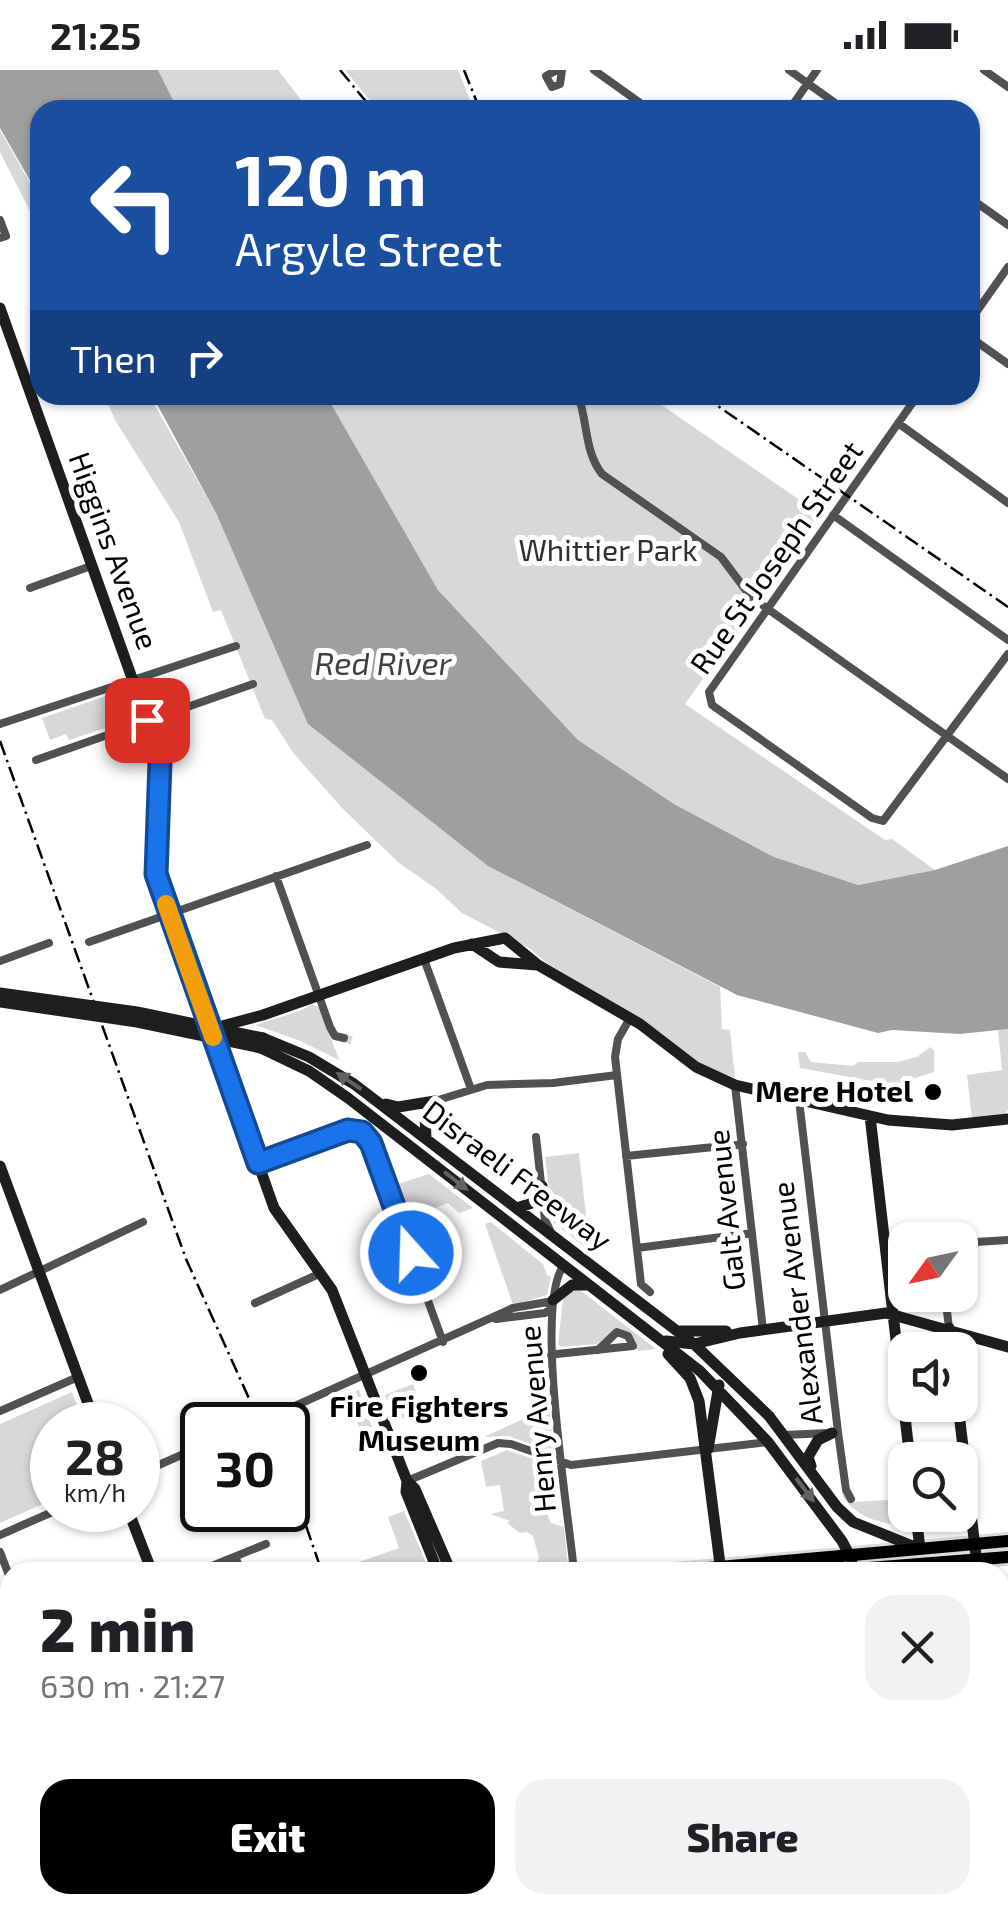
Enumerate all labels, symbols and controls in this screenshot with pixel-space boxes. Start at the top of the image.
text: 21:25 [50,12,141,58]
text: 120 m [235,136,427,220]
icon: left [70,140,200,270]
text: Argyle Street [235,221,502,275]
icon: right [177,330,232,385]
text: Then [70,335,157,381]
street label: Rue St Joseph Street [681,433,869,680]
street label: Higgins Avenue [62,447,167,654]
park label: Whittier Park [518,531,698,567]
water label: Red River [315,643,453,681]
pin [105,678,190,763]
icon: arrive [120,693,175,748]
one-way arrow [335,1072,362,1090]
place label: Mere Hotel [755,1072,913,1108]
marker: Mere Hotel [922,1081,944,1103]
street label: Disraeli Freeway [417,1092,620,1257]
street label: Galt Avenue [699,1128,751,1293]
one-way arrow [444,1170,469,1191]
street label: Alexander Avenue [763,1180,829,1427]
position arrow [359,1201,463,1305]
north arrow [888,1222,978,1312]
map controls [888,1222,978,1532]
street label: Henry Avenue [510,1324,562,1514]
button: sound [888,1332,978,1422]
marker: Fire Fighters Museum [408,1362,430,1384]
place label: Fire Fighters Museum [329,1387,509,1457]
speed limit sign: 30 [180,1402,310,1532]
text: 28 [65,1425,125,1485]
button: search [888,1442,978,1532]
text: km/h [64,1477,126,1507]
one-way arrow [794,1477,814,1503]
text: 2 min [40,1592,195,1664]
button: close [865,1595,970,1700]
text: 630 m · 21:27 [40,1666,225,1704]
button: Exit [40,1779,495,1894]
button: Share [515,1779,970,1894]

